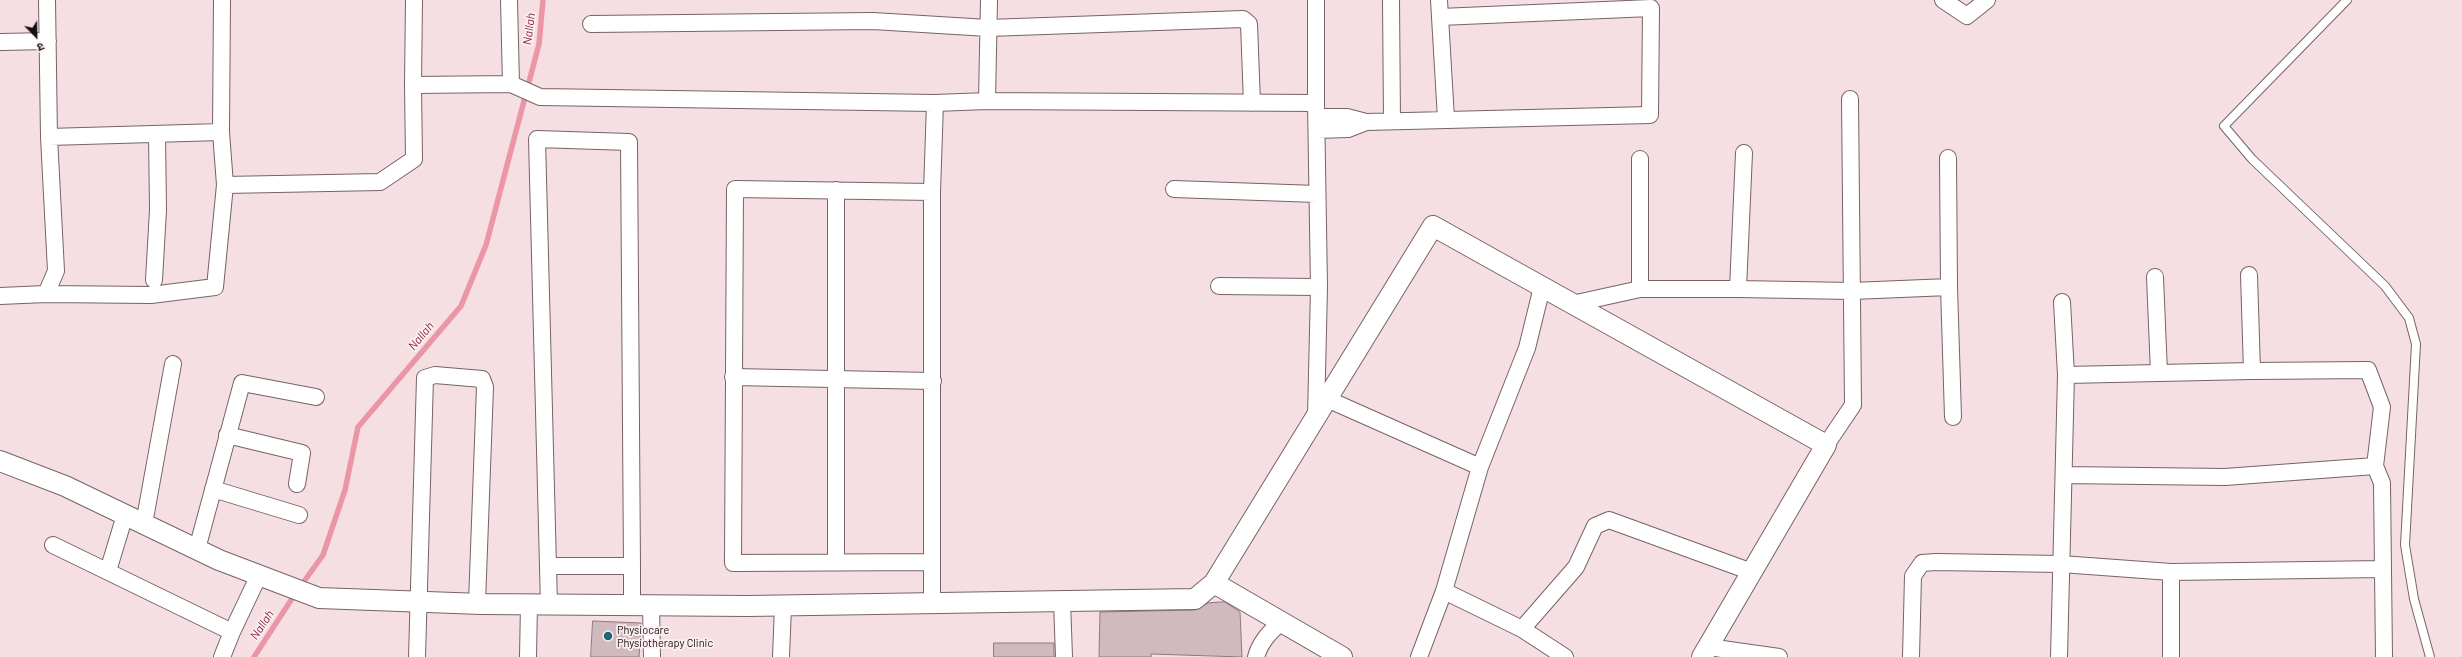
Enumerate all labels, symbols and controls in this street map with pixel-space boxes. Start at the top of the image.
water label: Nallah [520,12,538,46]
north arrow [16,16,56,56]
text: उ [35,40,46,55]
water label: Nallah [405,319,437,353]
water label: Nallah [247,608,277,642]
place label: Physiocare Physiotherapy Clinic [617,623,713,649]
marker: Physiocare Physiotherapy Clinic [602,630,614,642]

